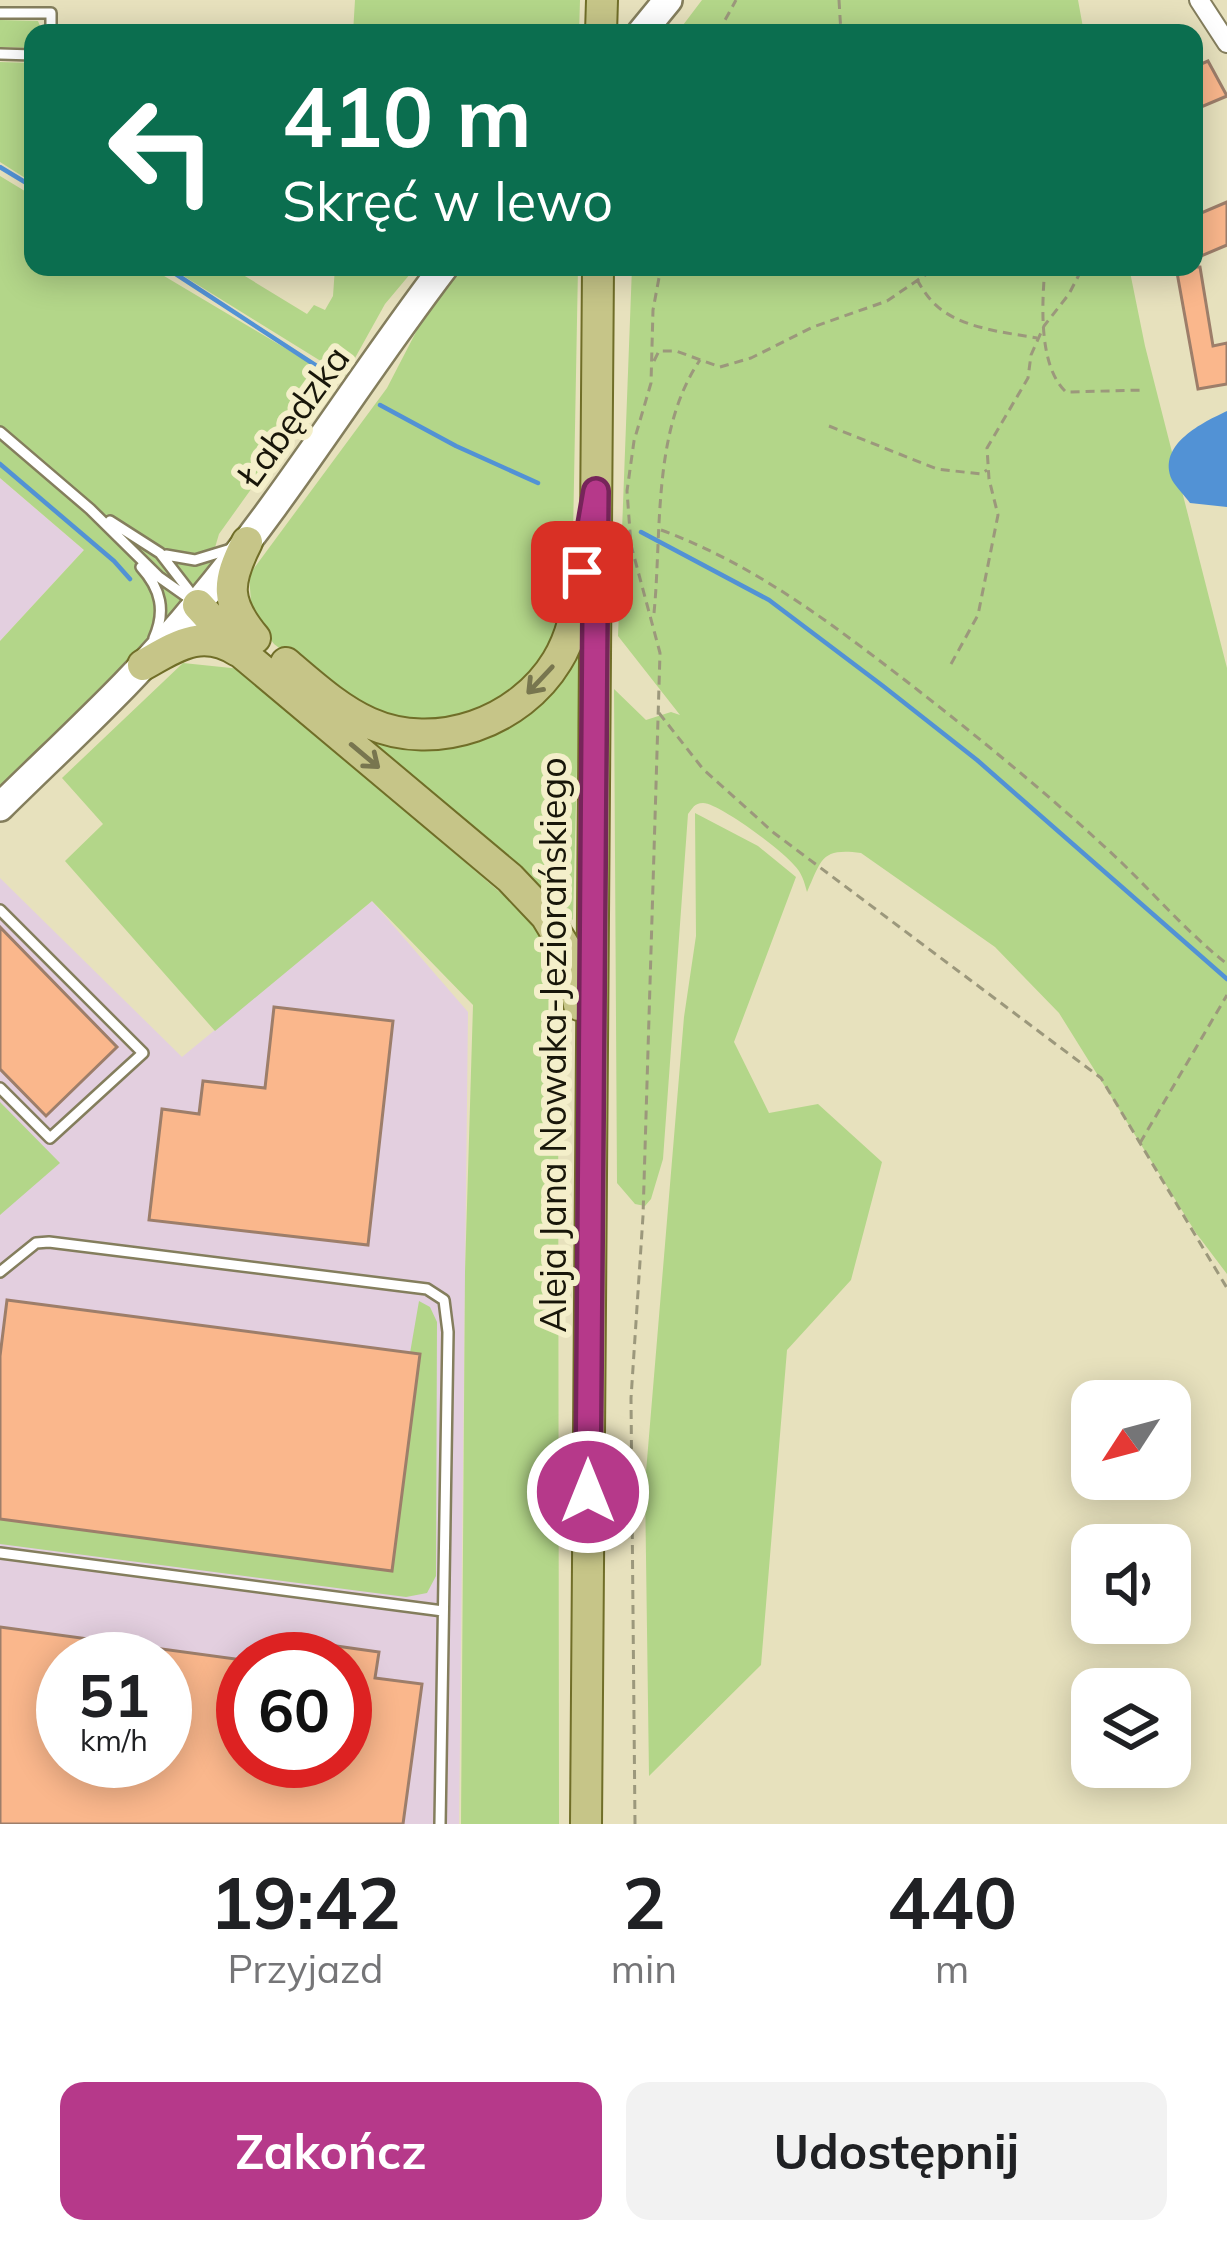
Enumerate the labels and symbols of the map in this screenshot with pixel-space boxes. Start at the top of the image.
street label: Łabędzka [226,337,359,496]
pin [531,521,633,623]
one-way arrow [527,665,555,695]
one-way arrow [349,742,380,770]
street label: Aleja Jana Nowaka-Jeziorańskiego [530,757,575,1333]
north arrow [1071,1380,1191,1500]
position arrow [525,1429,651,1555]
speed limit sign: 60 [216,1632,372,1788]

